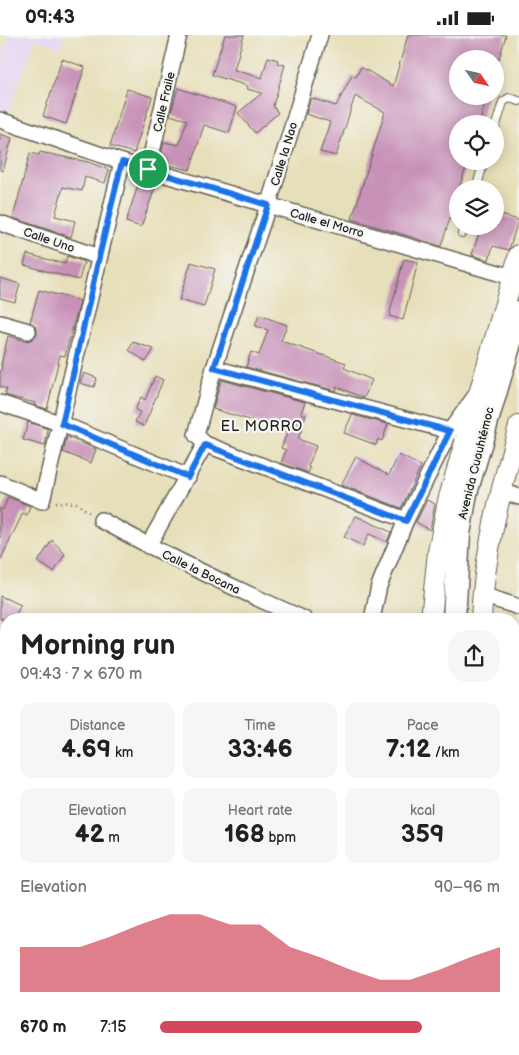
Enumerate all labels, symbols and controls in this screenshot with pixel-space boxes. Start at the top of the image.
text: 09:43 [25,6,75,29]
north arrow [449,50,504,105]
map controls [449,50,504,235]
street label: Calle Fraile [150,70,179,134]
button: locate [449,115,504,170]
street label: Calle la Nao [268,120,301,188]
pin [127,148,169,190]
icon: arrive [134,155,162,183]
button: layers [449,180,504,235]
street label: Calle el Morro [288,206,366,241]
street label: Calle Uno [21,225,77,256]
street label: Avenida Cuauhtémoc [455,405,498,521]
district label: EL MORRO [221,418,303,435]
street label: Calle la Bocana [159,547,243,598]
text: Morning run [20,629,175,662]
button: share [448,630,500,682]
text: 09:43 · 7 × 670 m [20,665,142,684]
text: Distance [69,717,125,734]
text: Time [244,717,276,734]
text: Pace [407,717,439,734]
text: 4.69 [61,734,111,765]
text: 33:46 [227,734,293,765]
text: 7:12 [386,734,431,765]
text: km [111,744,133,761]
text: /km [431,744,460,761]
text: Elevation [68,802,127,819]
text: Heart rate [228,802,292,819]
text: kcal [410,802,435,819]
text: 42 [75,819,105,850]
text: 168 [224,819,265,850]
text: 359 [401,819,445,850]
text: m [105,829,120,846]
text: bpm [265,829,296,846]
text: Elevation [20,878,87,897]
text: 90–96 m [434,878,500,897]
text: 670 m [20,1018,66,1037]
text: 7:15 [100,1018,126,1037]

